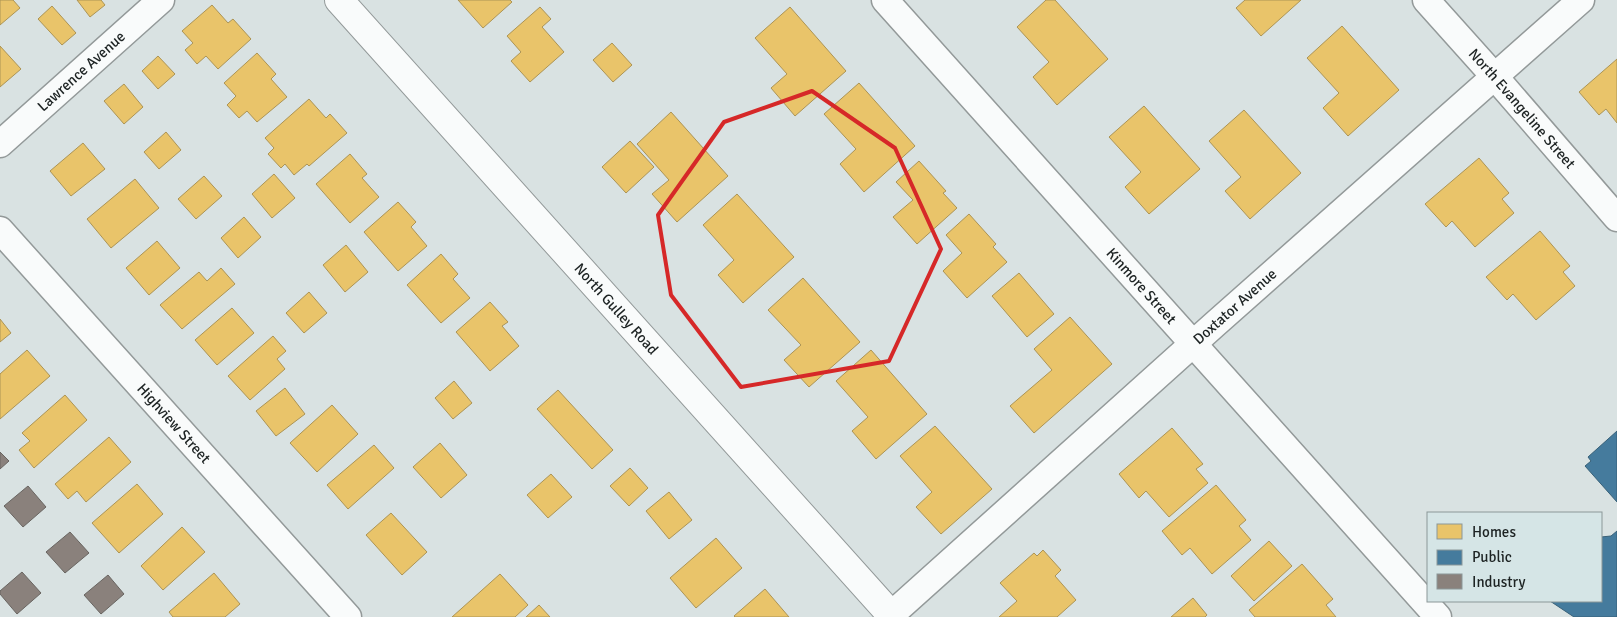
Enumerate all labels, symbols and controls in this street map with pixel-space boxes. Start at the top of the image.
street label: Lawrence Avenue [34,27,129,115]
street label: North Evangeline Street [1465,45,1579,172]
street label: Kinmore Street [1102,244,1180,328]
street label: North Gulley Road [571,259,662,358]
street label: Doxtator Avenue [1189,265,1280,348]
street label: Highview Street [133,380,214,467]
legend [1427,512,1602,602]
text: Homes [1472,523,1516,541]
text: Public [1472,548,1512,566]
text: Industry [1472,573,1525,591]

